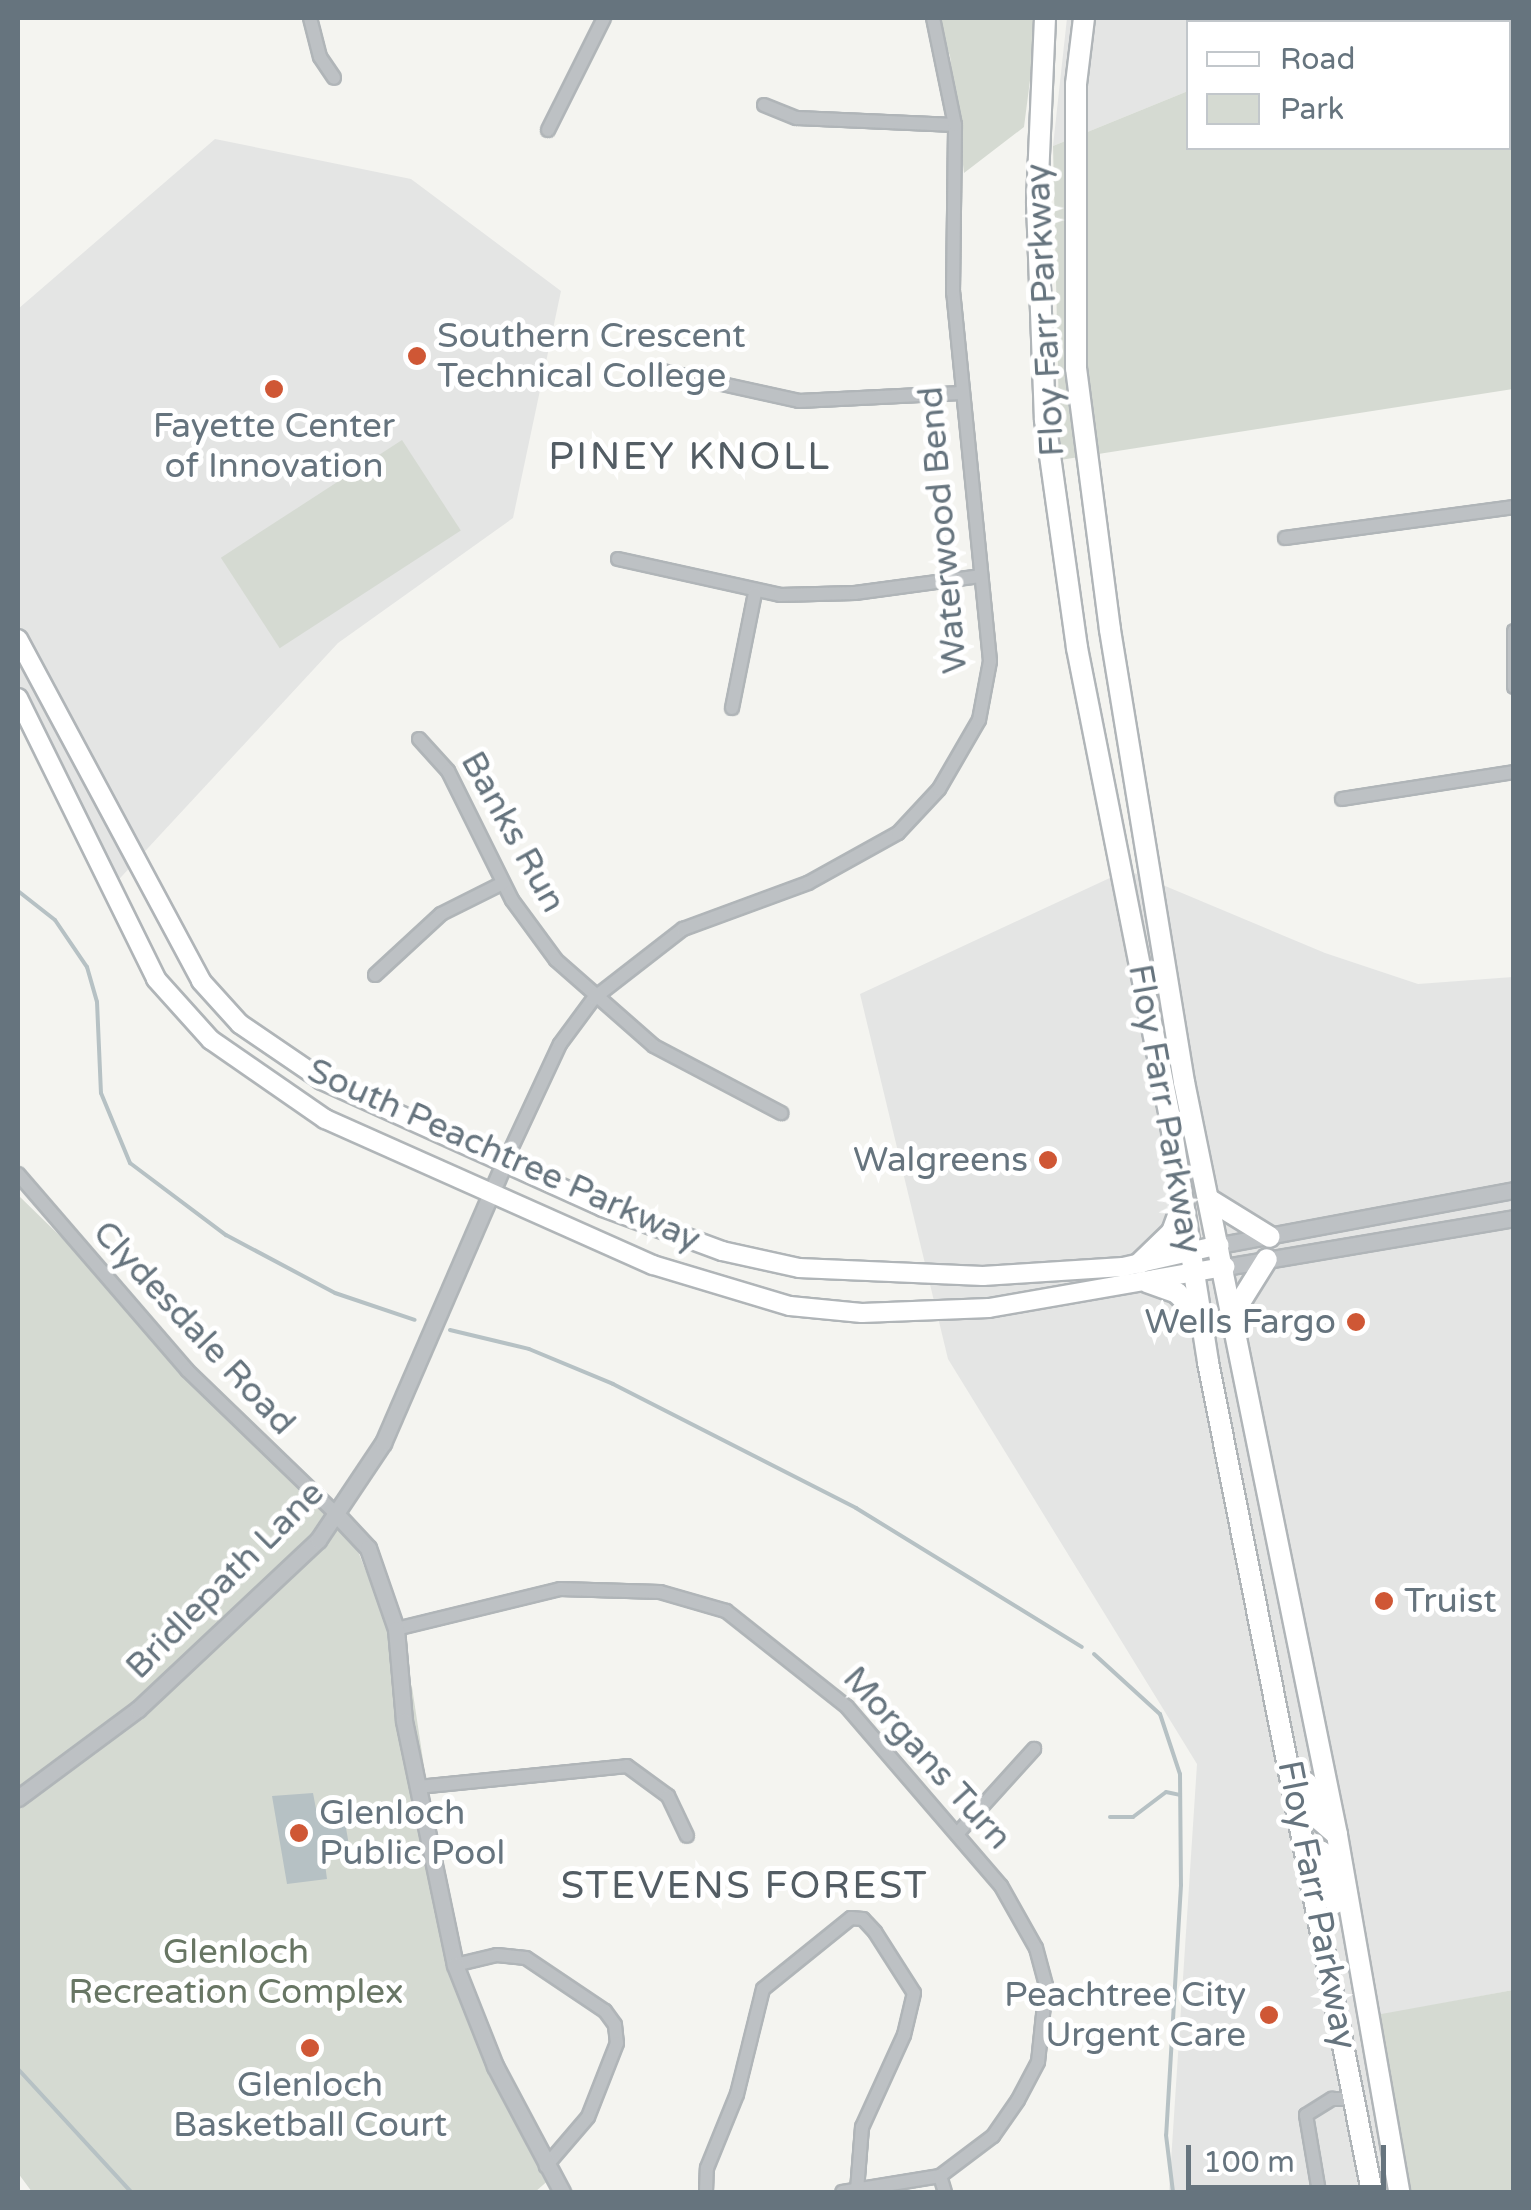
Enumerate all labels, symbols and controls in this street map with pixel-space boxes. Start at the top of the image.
legend [1186,20,1511,150]
text: Road [1280,41,1355,78]
text: Park [1280,91,1344,128]
street label: Floy Farr Parkway [1016,162,1074,458]
place label: Southern Crescent Technical College [437,315,746,397]
marker: Southern Crescent Technical College [406,345,428,367]
marker: Fayette Center of Innovation [263,378,285,400]
street label: Waterwood Bend [910,385,976,675]
place label: Fayette Center of Innovation [153,405,395,487]
district label: PINEY KNOLL [548,435,832,481]
street label: Banks Run [452,744,574,920]
street label: Floy Farr Parkway [1119,961,1211,1257]
street label: South Peachtree Parkway [301,1049,707,1261]
place label: Walgreens [853,1139,1028,1181]
marker: Walgreens [1037,1149,1059,1171]
street label: Clydesdale Road [84,1212,304,1444]
place label: Wells Fargo [1145,1301,1336,1343]
marker: Wells Fargo [1345,1311,1367,1333]
street label: Bridlepath Lane [117,1472,333,1688]
place label: Truist [1404,1580,1497,1622]
marker: Truist [1373,1590,1395,1612]
street label: Morgans Turn [834,1658,1020,1858]
street label: Floy Farr Parkway [1268,1757,1366,2053]
place label: Glenloch Public Pool [319,1792,505,1874]
marker: Glenloch Public Pool [288,1822,310,1844]
district label: STEVENS FOREST [561,1864,929,1910]
park label: Glenloch Recreation Complex [68,1931,404,2013]
place label: Peachtree City Urgent Care [1004,1974,1246,2056]
marker: Peachtree City Urgent Care [1256,2002,1282,2028]
marker: Glenloch Basketball Court [299,2037,321,2059]
place label: Glenloch Basketball Court [173,2064,447,2146]
scale bar [1191,2125,1391,2187]
text: 100 m [1203,2144,1295,2181]

